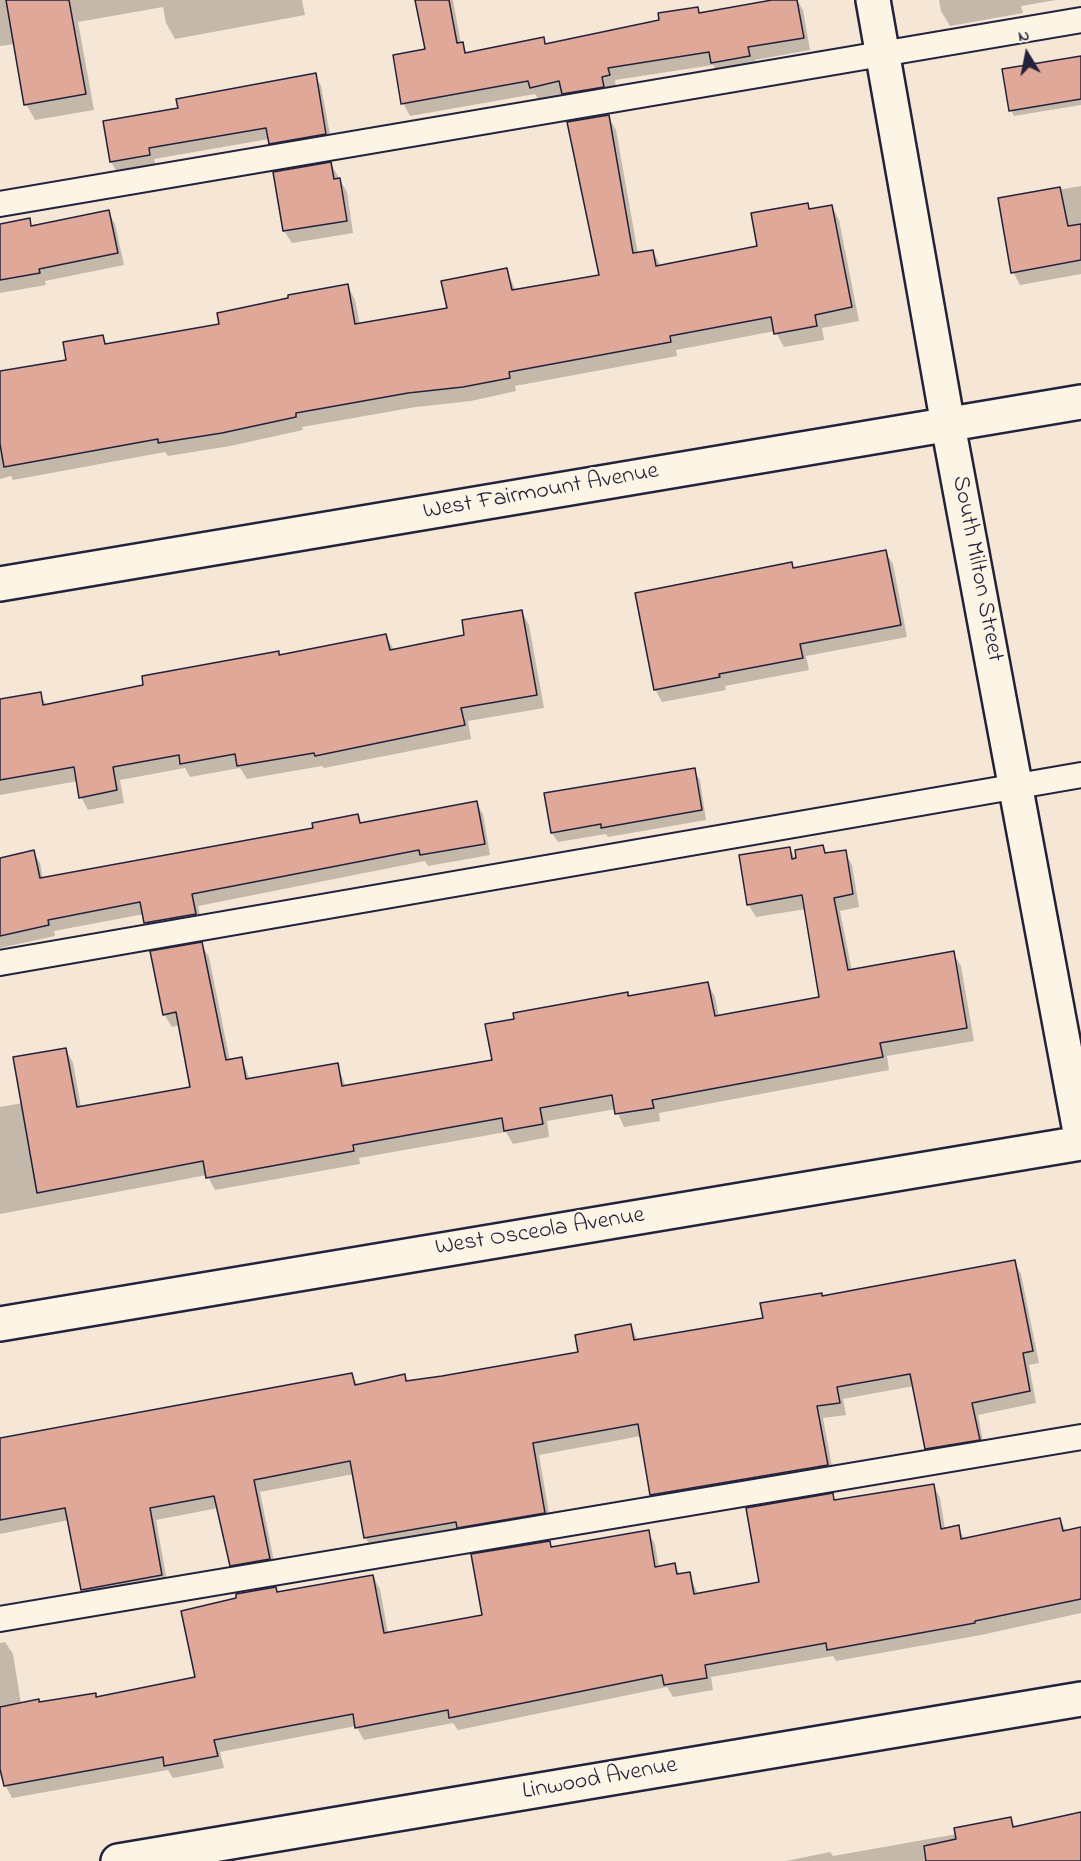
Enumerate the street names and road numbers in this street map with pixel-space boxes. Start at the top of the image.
street label: West Fairmount Avenue [421,458,661,528]
street label: South Milton Street [944,474,1008,664]
street label: West Osceola Avenue [433,1202,647,1264]
street label: Linwood Avenue [520,1752,680,1808]

